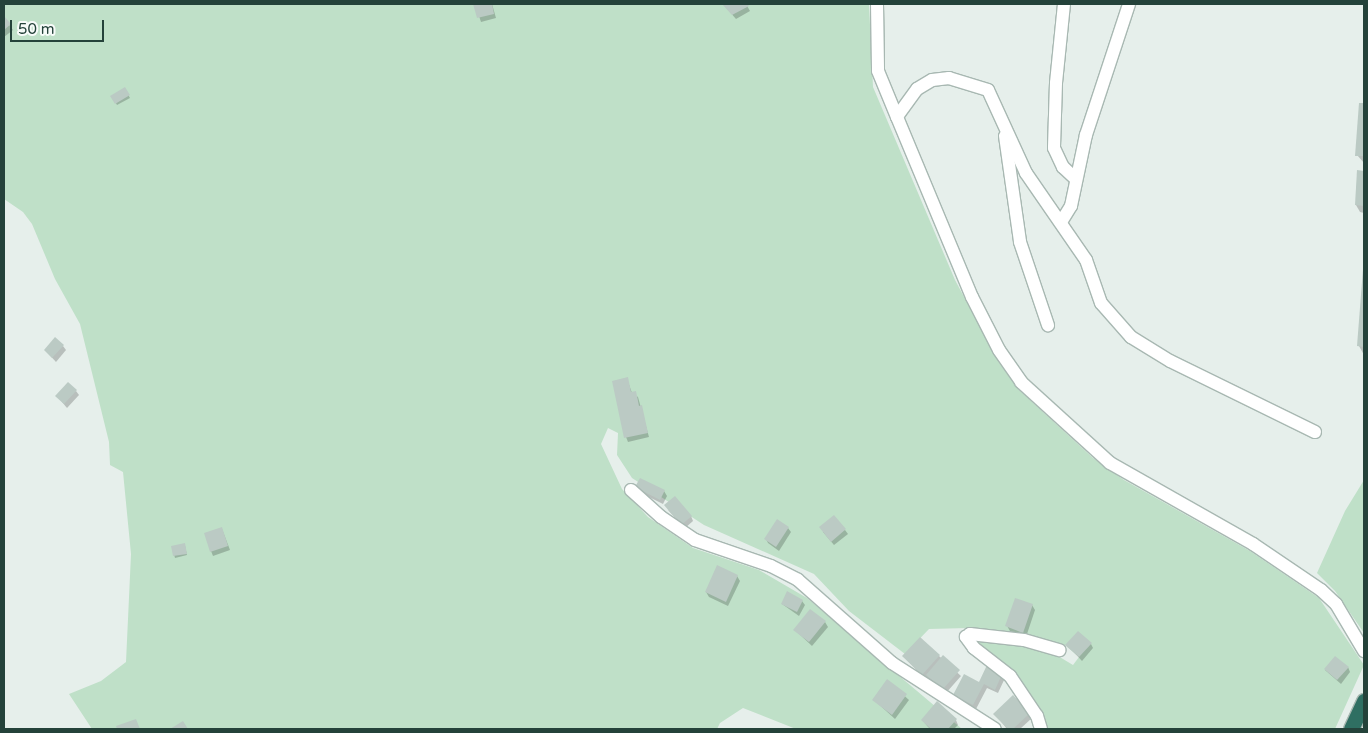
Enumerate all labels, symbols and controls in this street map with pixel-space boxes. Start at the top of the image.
scale bar [12,10,106,42]
text: 50 m [18,20,55,38]

